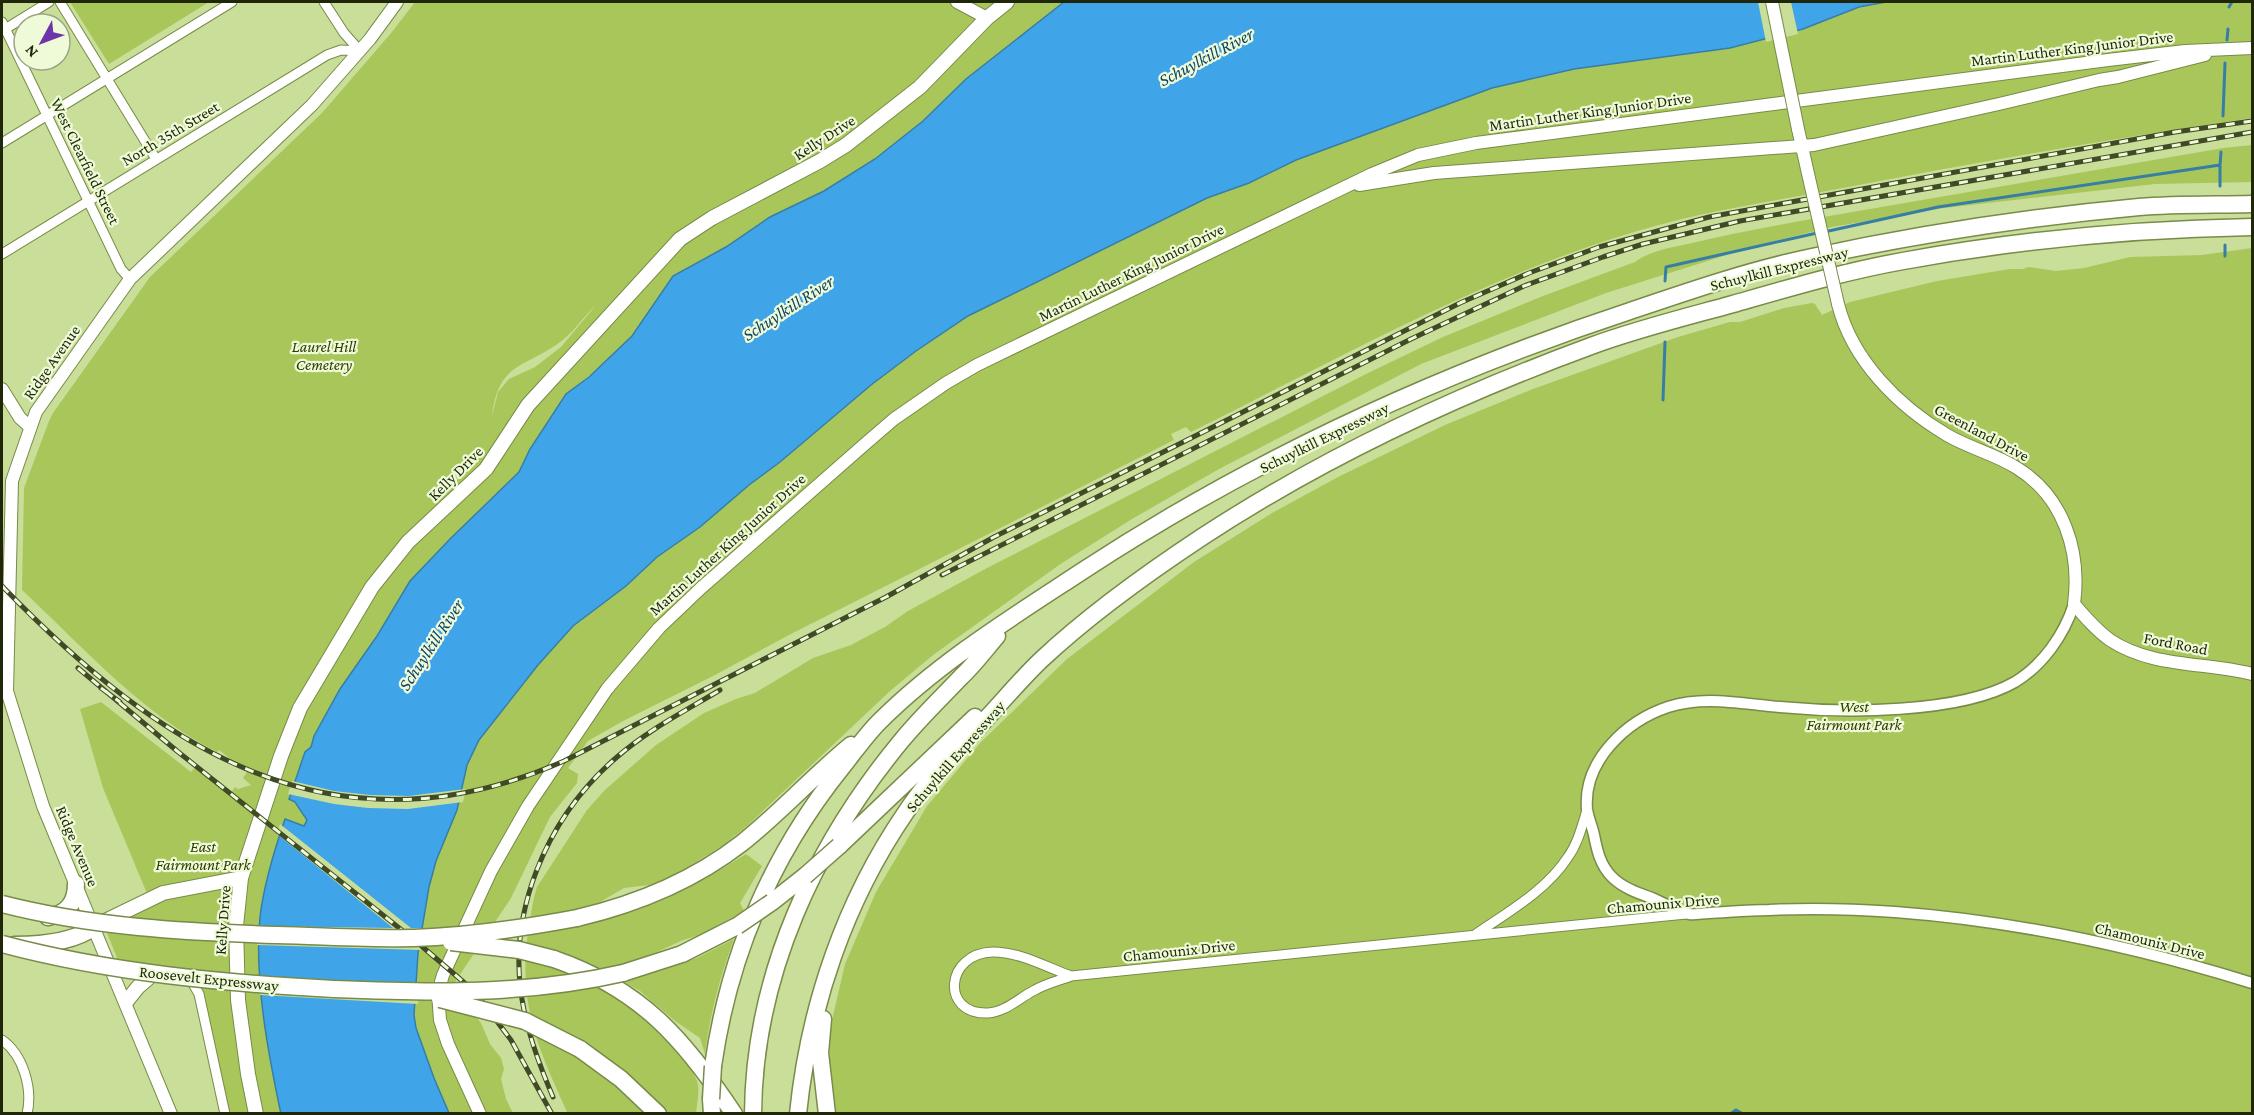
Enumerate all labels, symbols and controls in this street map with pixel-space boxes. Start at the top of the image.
north arrow [12,12,72,72]
water label: Schuylkill River [1155,23,1257,90]
street label: Martin Luther King Junior Drive [1970,28,2174,70]
text: N [21,42,41,61]
street label: Martin Luther King Junior Drive [1488,89,1692,135]
street label: West Clearfield Street [48,95,124,228]
street label: North 35th Street [119,97,223,169]
street label: Kelly Drive [790,111,859,164]
street label: Martin Luther King Junior Drive [1036,220,1227,326]
street label: Schuylkill Expressway [1708,243,1851,295]
water label: Schuylkill River [739,271,838,345]
street label: Ridge Avenue [20,322,84,403]
park label: Laurel Hill Cemetery [292,338,357,374]
street label: Schuylkill Expressway [1257,399,1393,477]
street label: Greenland Drive [1932,400,2032,464]
street label: Kelly Drive [425,443,487,505]
street label: Martin Luther King Junior Drive [646,470,809,620]
water label: Schuylkill River [394,595,468,694]
street label: Ford Road [2143,629,2210,658]
street label: Schuylkill Expressway [903,697,1009,816]
park label: West Fairmount Park [1807,698,1902,733]
street label: Ridge Avenue [52,803,102,890]
park label: East Fairmount Park [156,838,251,873]
street label: Kelly Drive [212,885,234,955]
street label: Chamounix Drive [1606,890,1720,917]
street label: Chamounix Drive [2093,919,2207,962]
street label: Chamounix Drive [1122,936,1236,965]
street label: Roosevelt Expressway [138,963,280,995]

